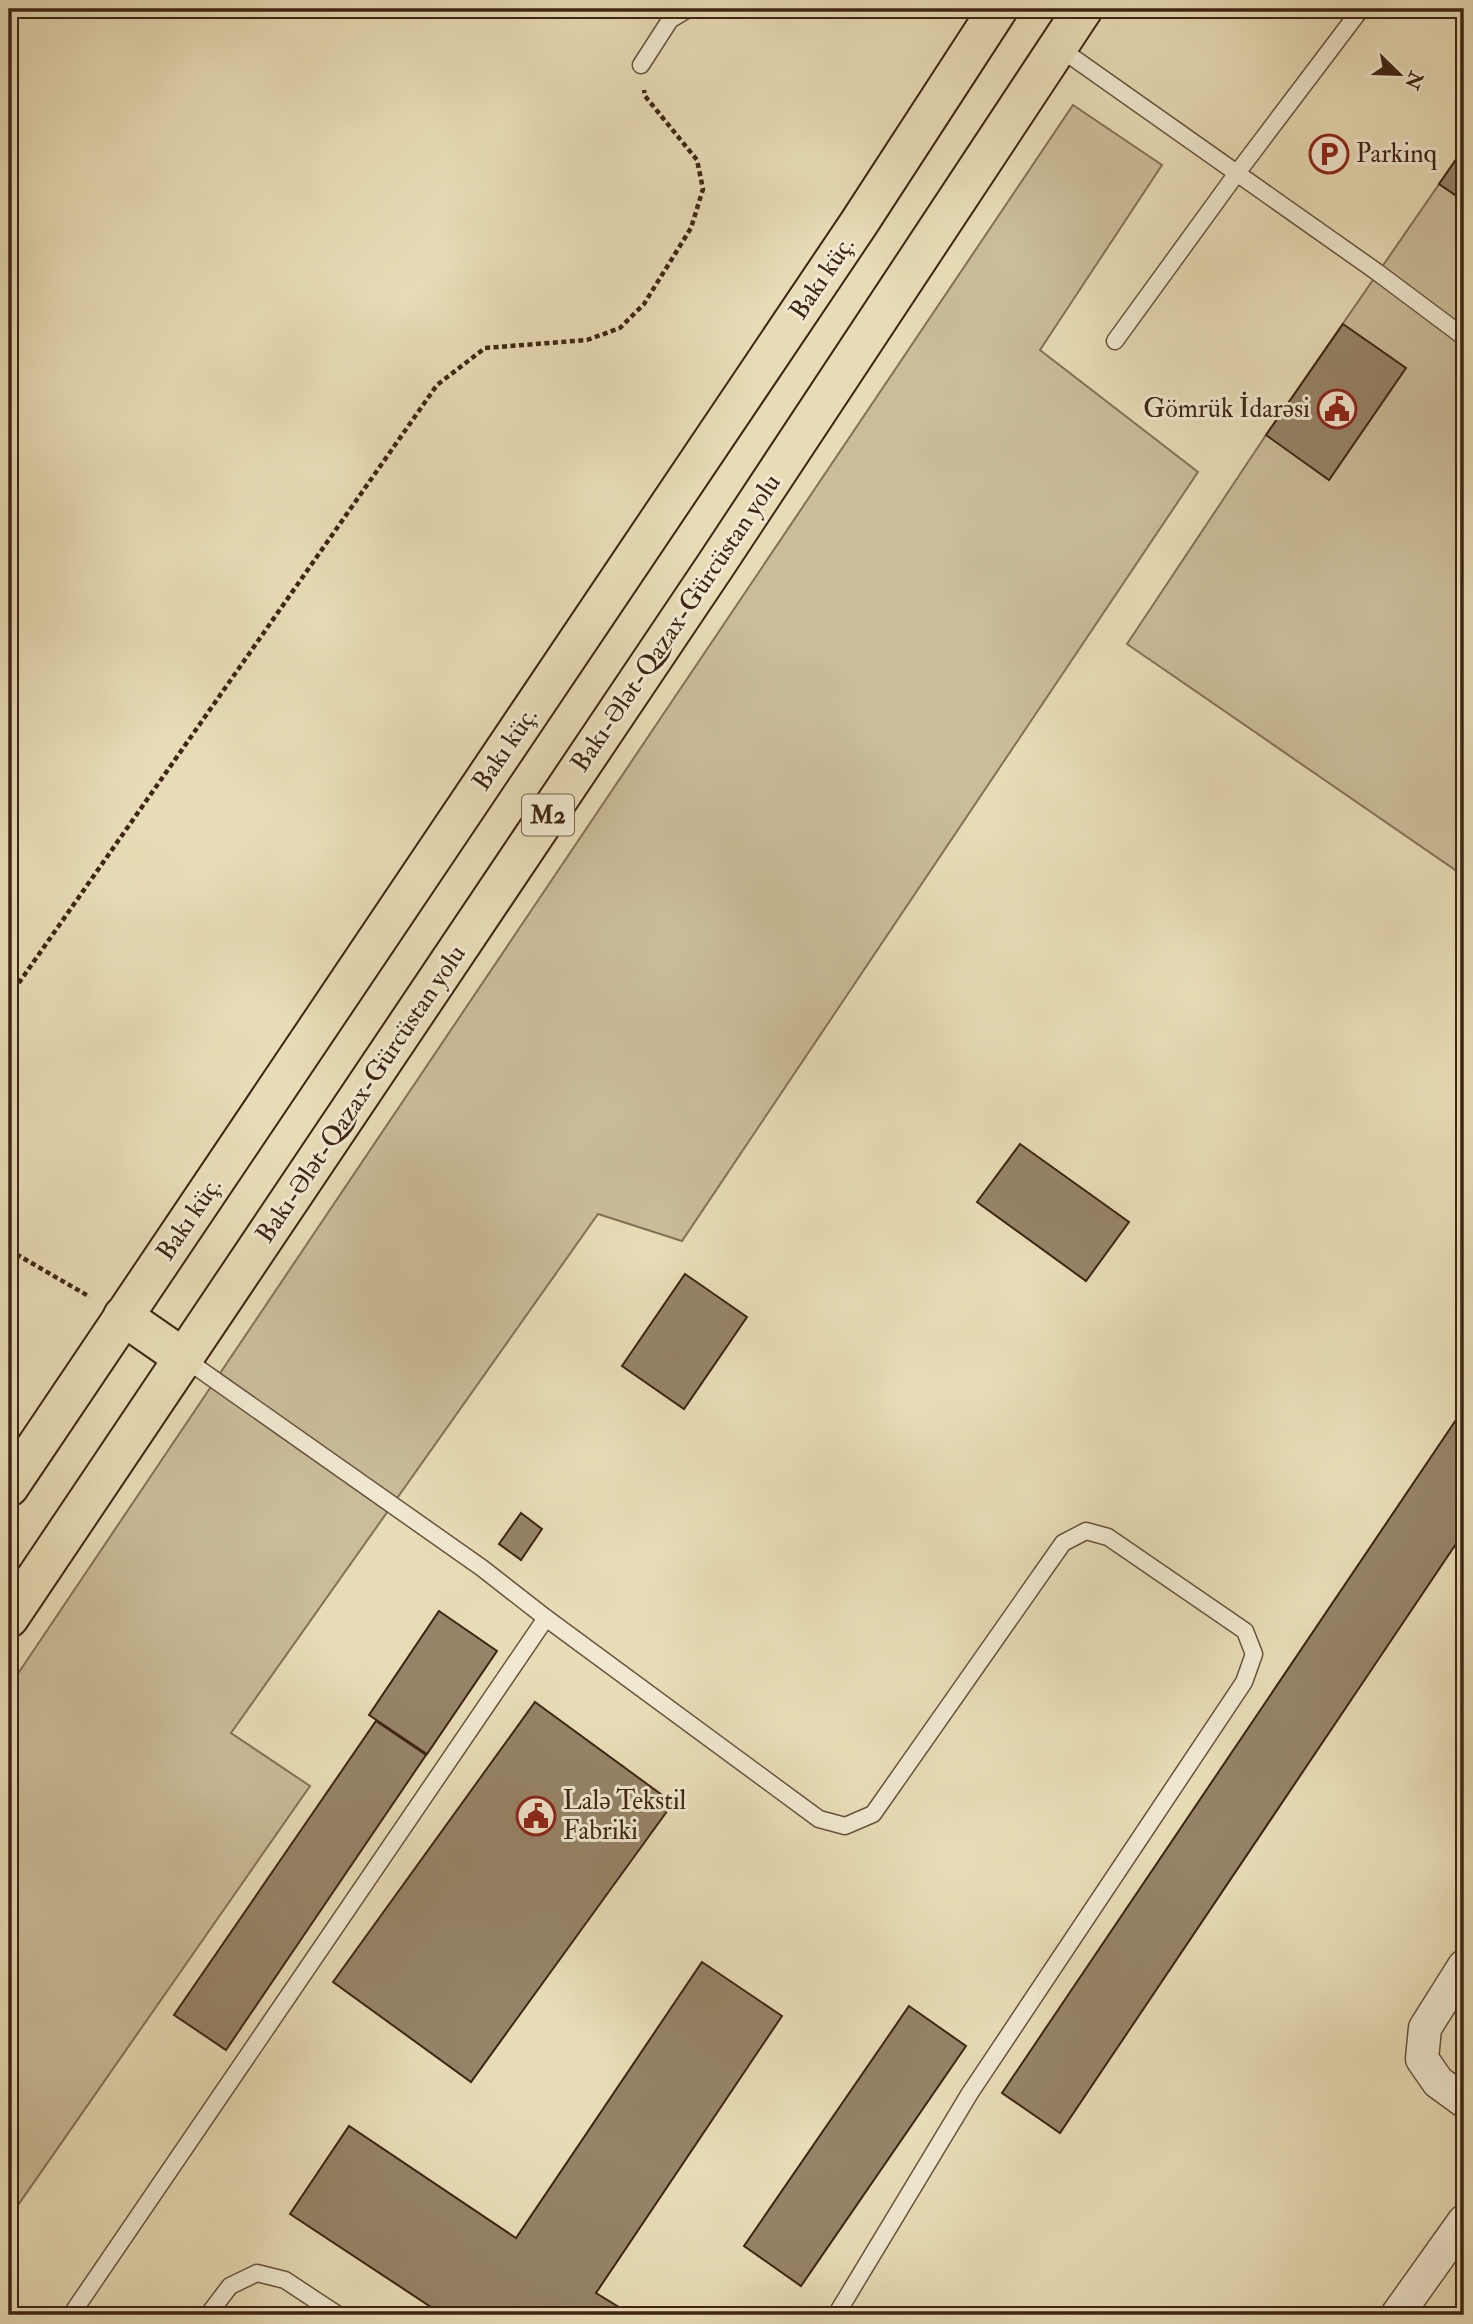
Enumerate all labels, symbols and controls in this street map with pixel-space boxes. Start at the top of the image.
north arrow [1364,38,1434,108]
text: N [1399,67,1428,94]
parking icon: Parkinq [1308,133,1350,175]
place label: Parkinq [1356,138,1438,170]
street label: Bakı küç. [783,230,861,326]
public building icon: Gömrük İdarəsi [1316,388,1358,430]
place label: Gömrük İdarəsi [1143,391,1310,425]
street label: Bakı-Ələt-Qazax-Gürcüstan yolu [564,468,788,778]
street label: Bakı küç. [466,701,544,797]
road number: M2 [522,794,574,836]
street label: Bakı-Ələt-Qazax-Gürcüstan yolu [249,939,473,1249]
street label: Bakı küç. [150,1171,228,1267]
place label: Lalə Tekstil Fabriki [563,1785,687,1847]
public building icon: Lalə Tekstil Fabriki [515,1795,557,1837]

